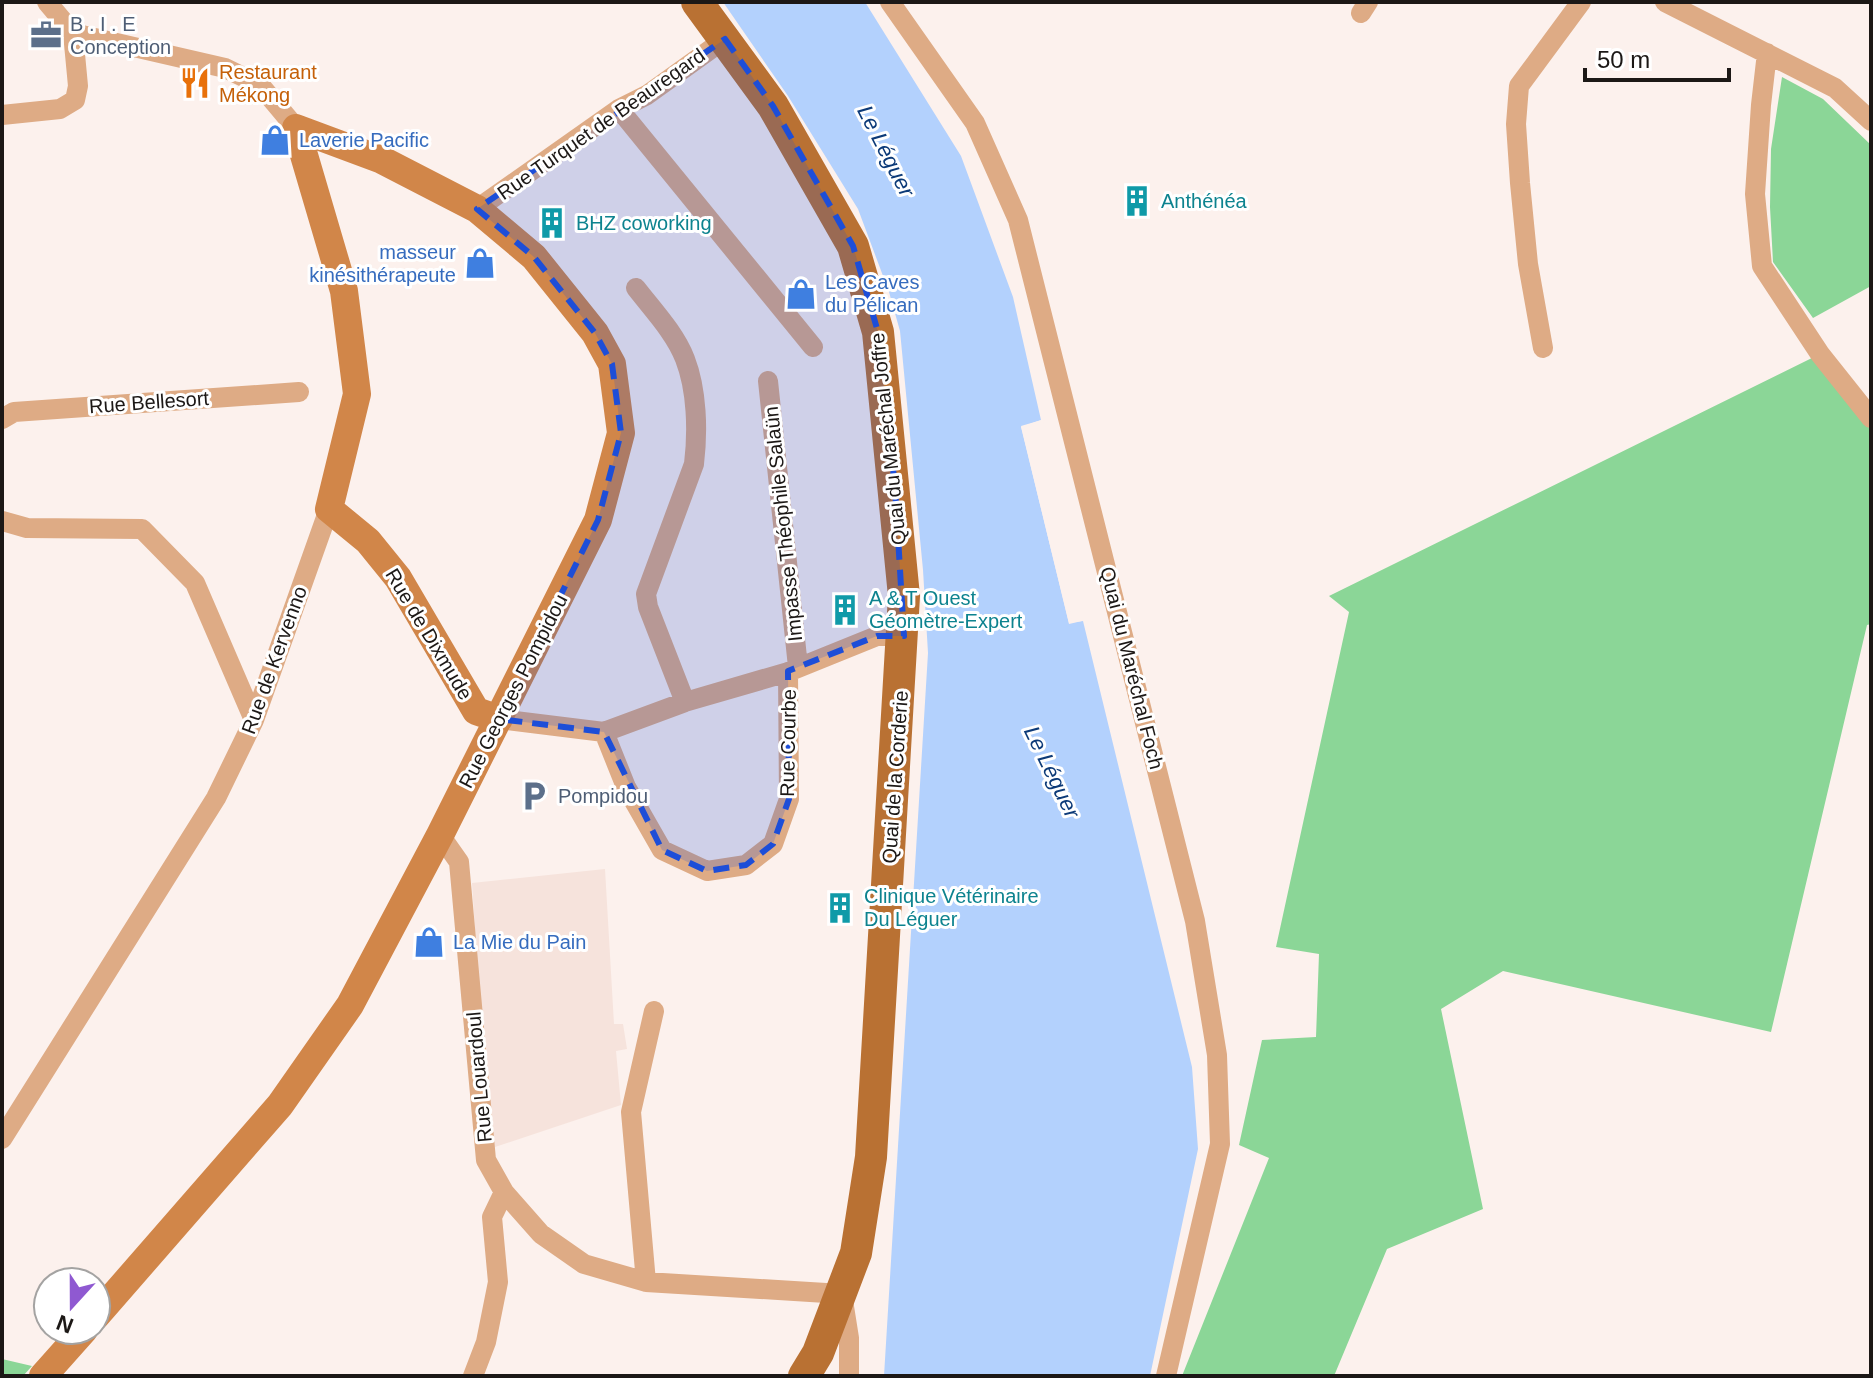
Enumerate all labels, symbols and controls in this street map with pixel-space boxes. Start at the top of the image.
place label: B . I . E Conception [70,13,171,58]
office icon: B . I . E Conception [29,18,63,52]
scale bar [1585,32,1729,82]
street label: Rue Turquet de Beauregard [493,44,709,204]
text: 50 m [1597,46,1650,73]
place label: Restaurant Mékong [219,61,317,106]
restaurant icon: Restaurant Mékong [178,66,212,100]
water label: Le Léguer [852,101,920,202]
shop icon: Laverie Pacific [258,123,292,157]
place label: Laverie Pacific [299,129,429,151]
building icon: Anthénéa [1120,184,1154,218]
place label: Anthénéa [1161,190,1248,212]
building icon: BHZ coworking [535,206,569,240]
place label: BHZ coworking [576,212,712,234]
place label: masseur kinésithérapeute [309,241,456,286]
shop icon: masseur kinésithérapeute [463,246,497,280]
place label: Les Caves du Pélican [825,271,920,316]
shop icon: Les Caves du Pélican [784,277,818,311]
street label: Quai du Maréchal Joffre [866,332,910,546]
street label: Rue Bellesort [88,387,210,417]
street label: Impasse Théophile Salaün [760,405,806,643]
street label: Rue de Dixmude [381,564,477,704]
street label: Quai du Maréchal Foch [1096,564,1168,772]
street label: Rue de Kervenno [237,583,311,737]
place label: A & T Ouest Géomètre-Expert [869,587,1023,632]
street label: Rue Georges Pompidou [454,590,572,792]
building icon: A & T Ouest Géomètre-Expert [828,593,862,627]
street label: Rue Courbe [776,689,800,797]
street label: Quai de la Corderie [878,690,912,864]
water label: Le Léguer [1019,722,1086,824]
parking icon: Pompidou [517,779,551,813]
place label: Pompidou [558,785,648,807]
place label: Clinique Vétérinaire Du Léguer [864,885,1039,930]
building icon: Clinique Vétérinaire Du Léguer [823,891,857,925]
shop icon: La Mie du Pain [412,925,446,959]
place label: La Mie du Pain [453,931,586,953]
street label: Rue Louardoul [462,1011,496,1143]
north arrow [32,1266,112,1346]
text: N [53,1310,77,1339]

